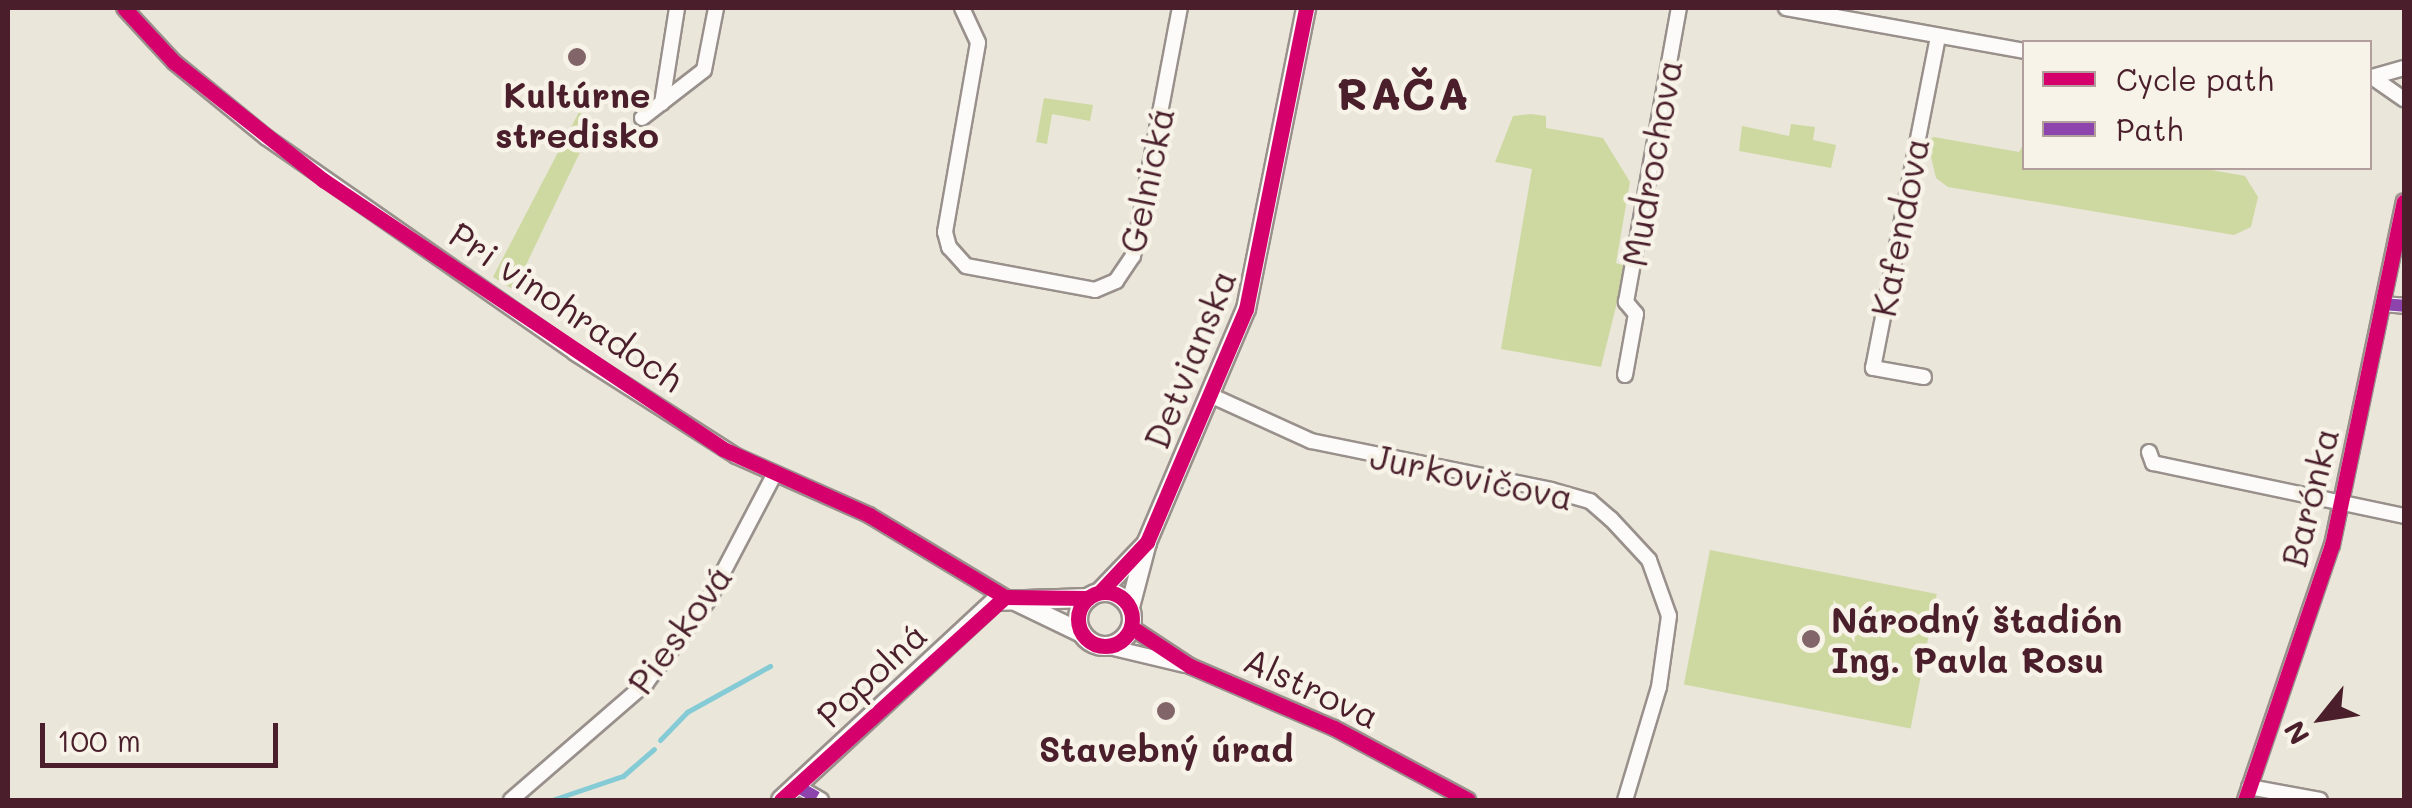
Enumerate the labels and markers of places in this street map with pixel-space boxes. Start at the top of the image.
marker: Kultúrne stredisko [566,46,588,68]
place label: Kultúrne stredisko [495,73,659,155]
place label: Národný štadión Ing. Pavla Rosu [1831,598,2122,680]
marker: Národný štadión Ing. Pavla Rosu [1800,628,1822,650]
marker: Stavebný úrad [1155,700,1177,722]
place label: Stavebný úrad [1039,727,1293,769]

